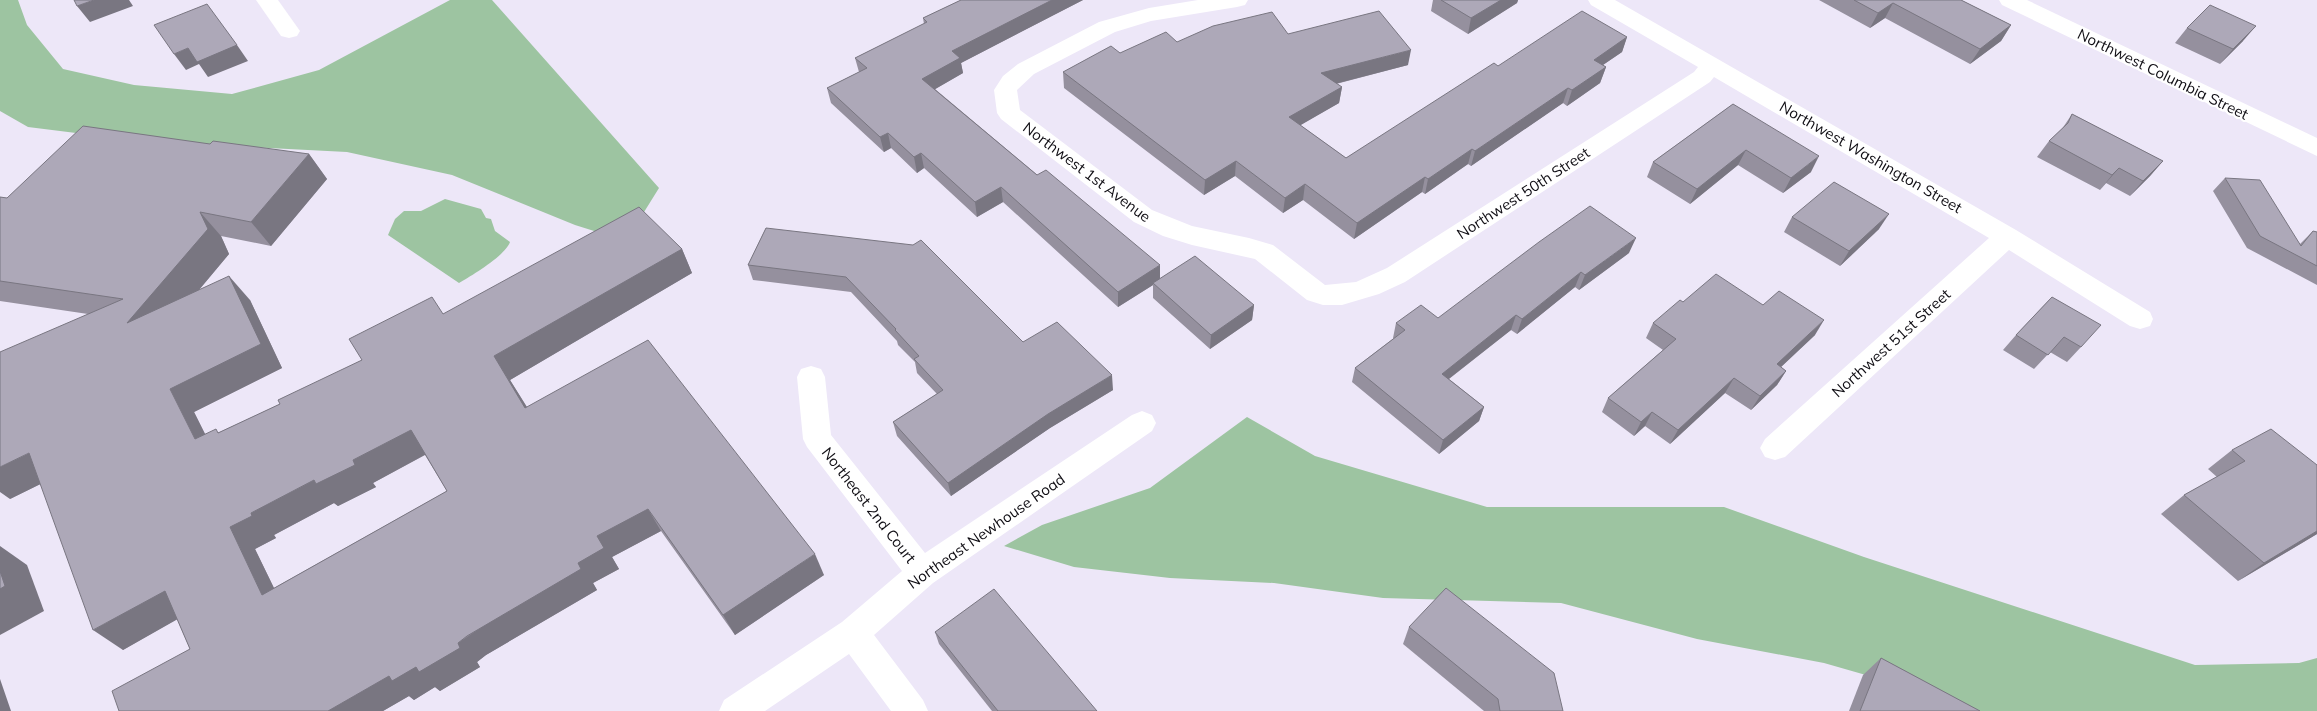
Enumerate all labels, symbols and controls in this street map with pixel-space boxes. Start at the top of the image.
street label: Northwest Columbia Street [2074,24,2252,124]
street label: Northwest Washington Street [1776,97,1966,217]
street label: Northwest 1st Avenue [1019,118,1155,226]
street label: Northwest 50th Street [1453,143,1593,243]
street label: Northwest 51st Street [1828,285,1954,401]
street label: Northeast 2nd Court [818,443,920,567]
street label: Northeast Newhouse Road [904,469,1068,593]

